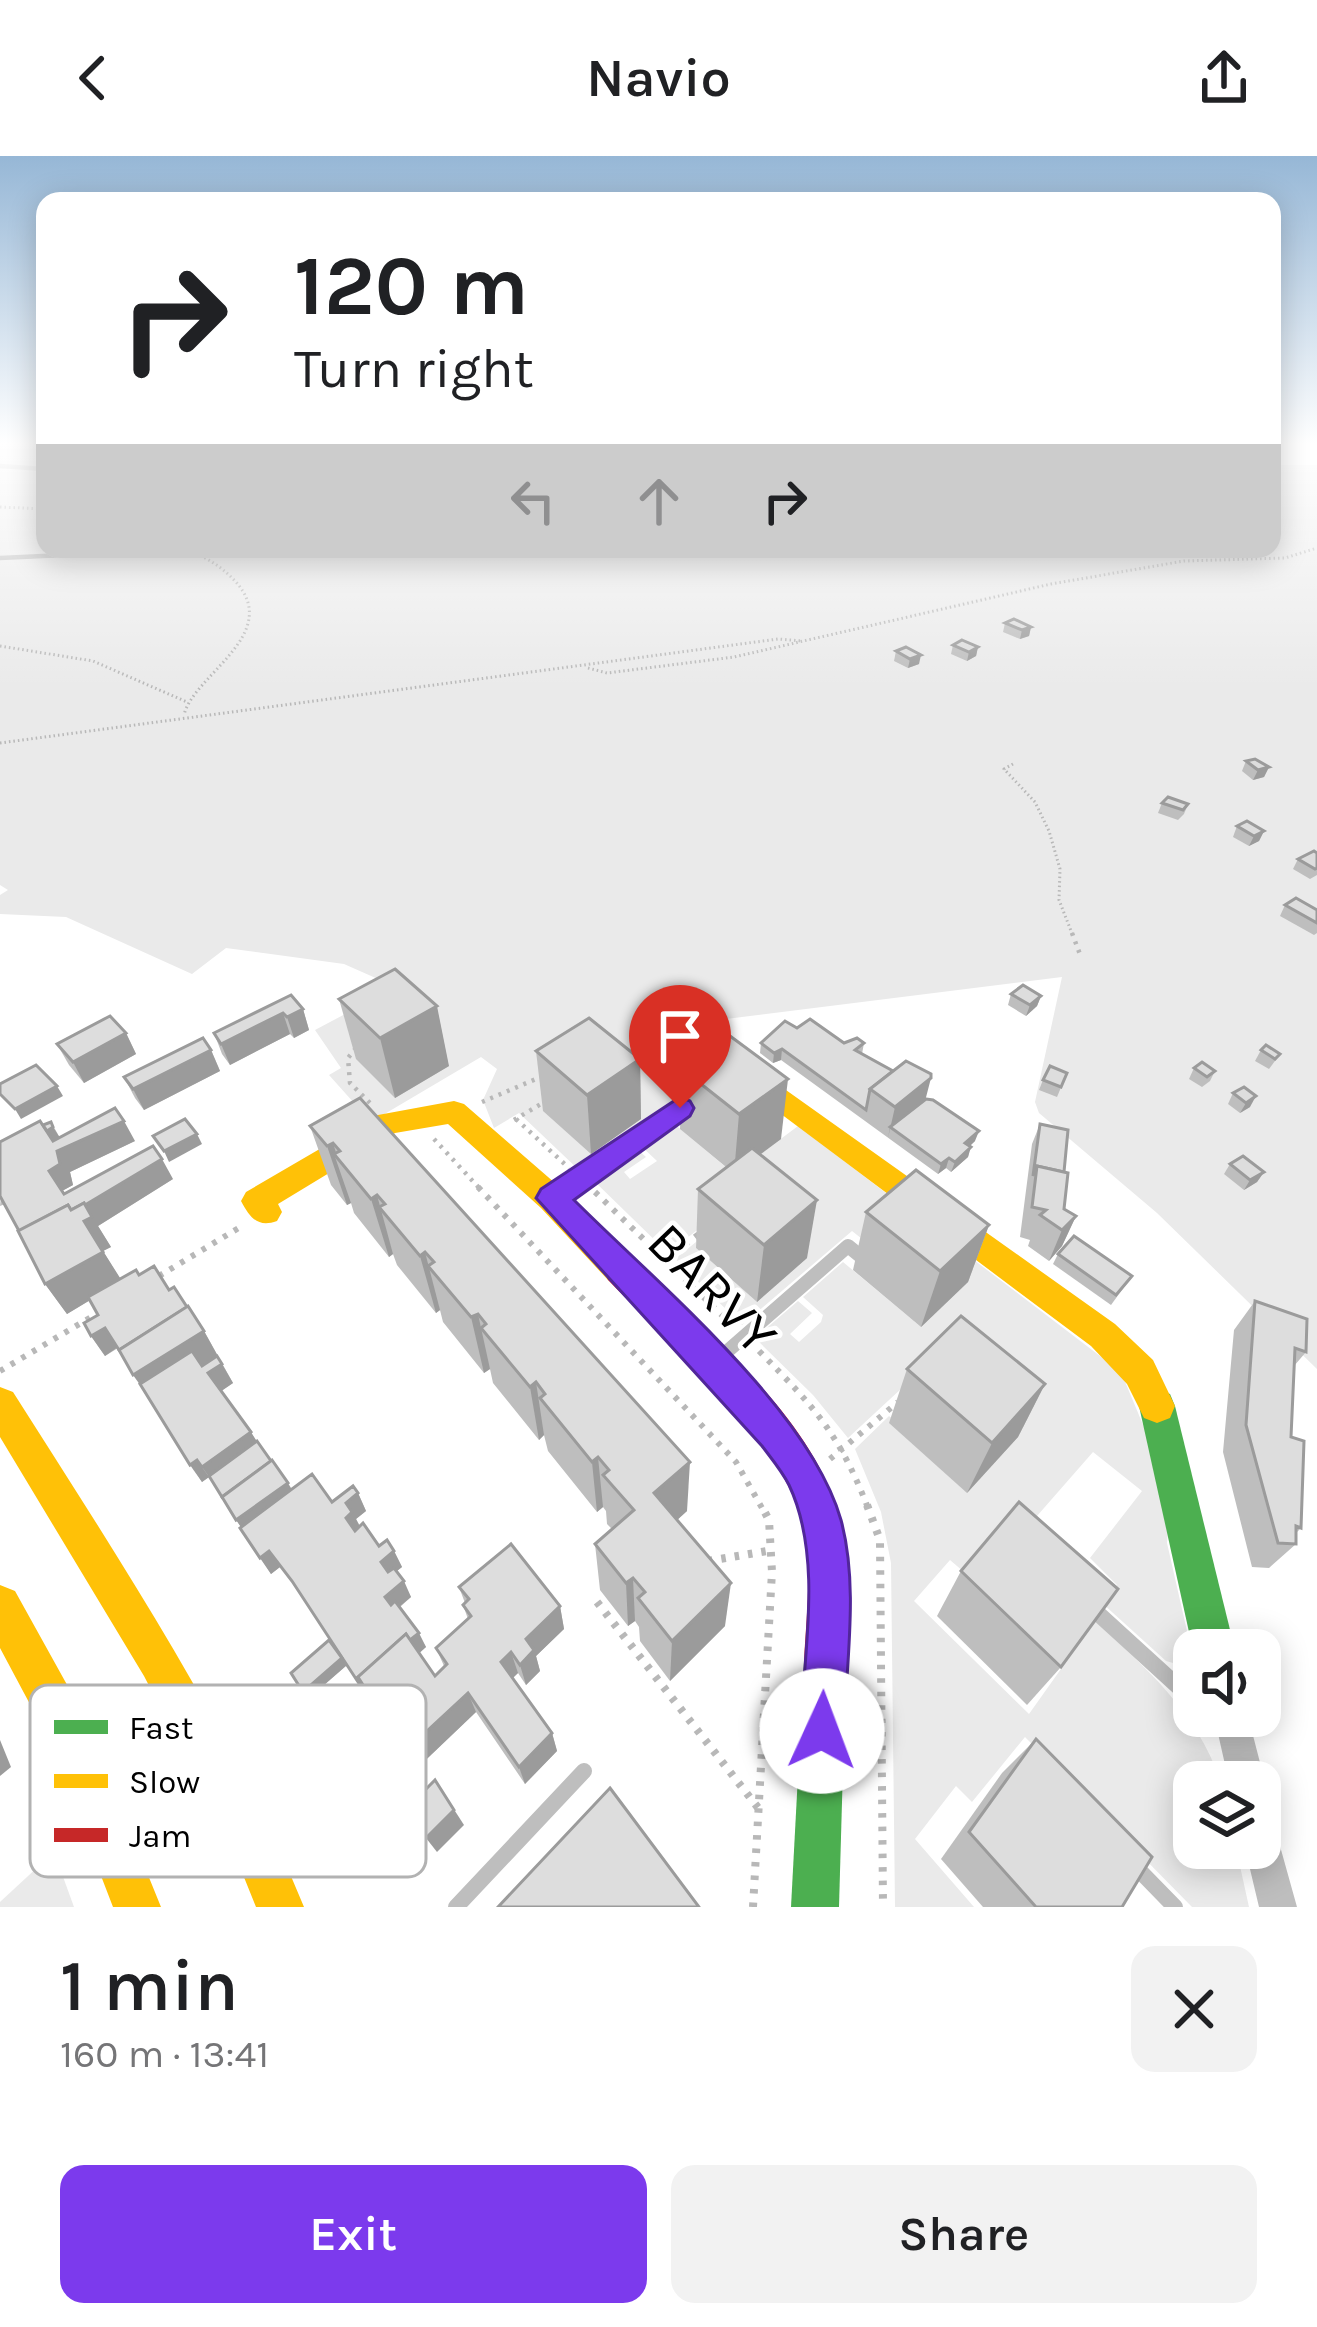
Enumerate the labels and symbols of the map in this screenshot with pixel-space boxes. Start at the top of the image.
pin [629,985,731,1108]
street label: BARVY [635,1210,790,1368]
position arrow [759,1668,885,1794]
legend [30,1685,426,1877]
text: Fast [129,1709,193,1747]
text: Slow [129,1763,200,1801]
text: Jam [129,1817,191,1855]

